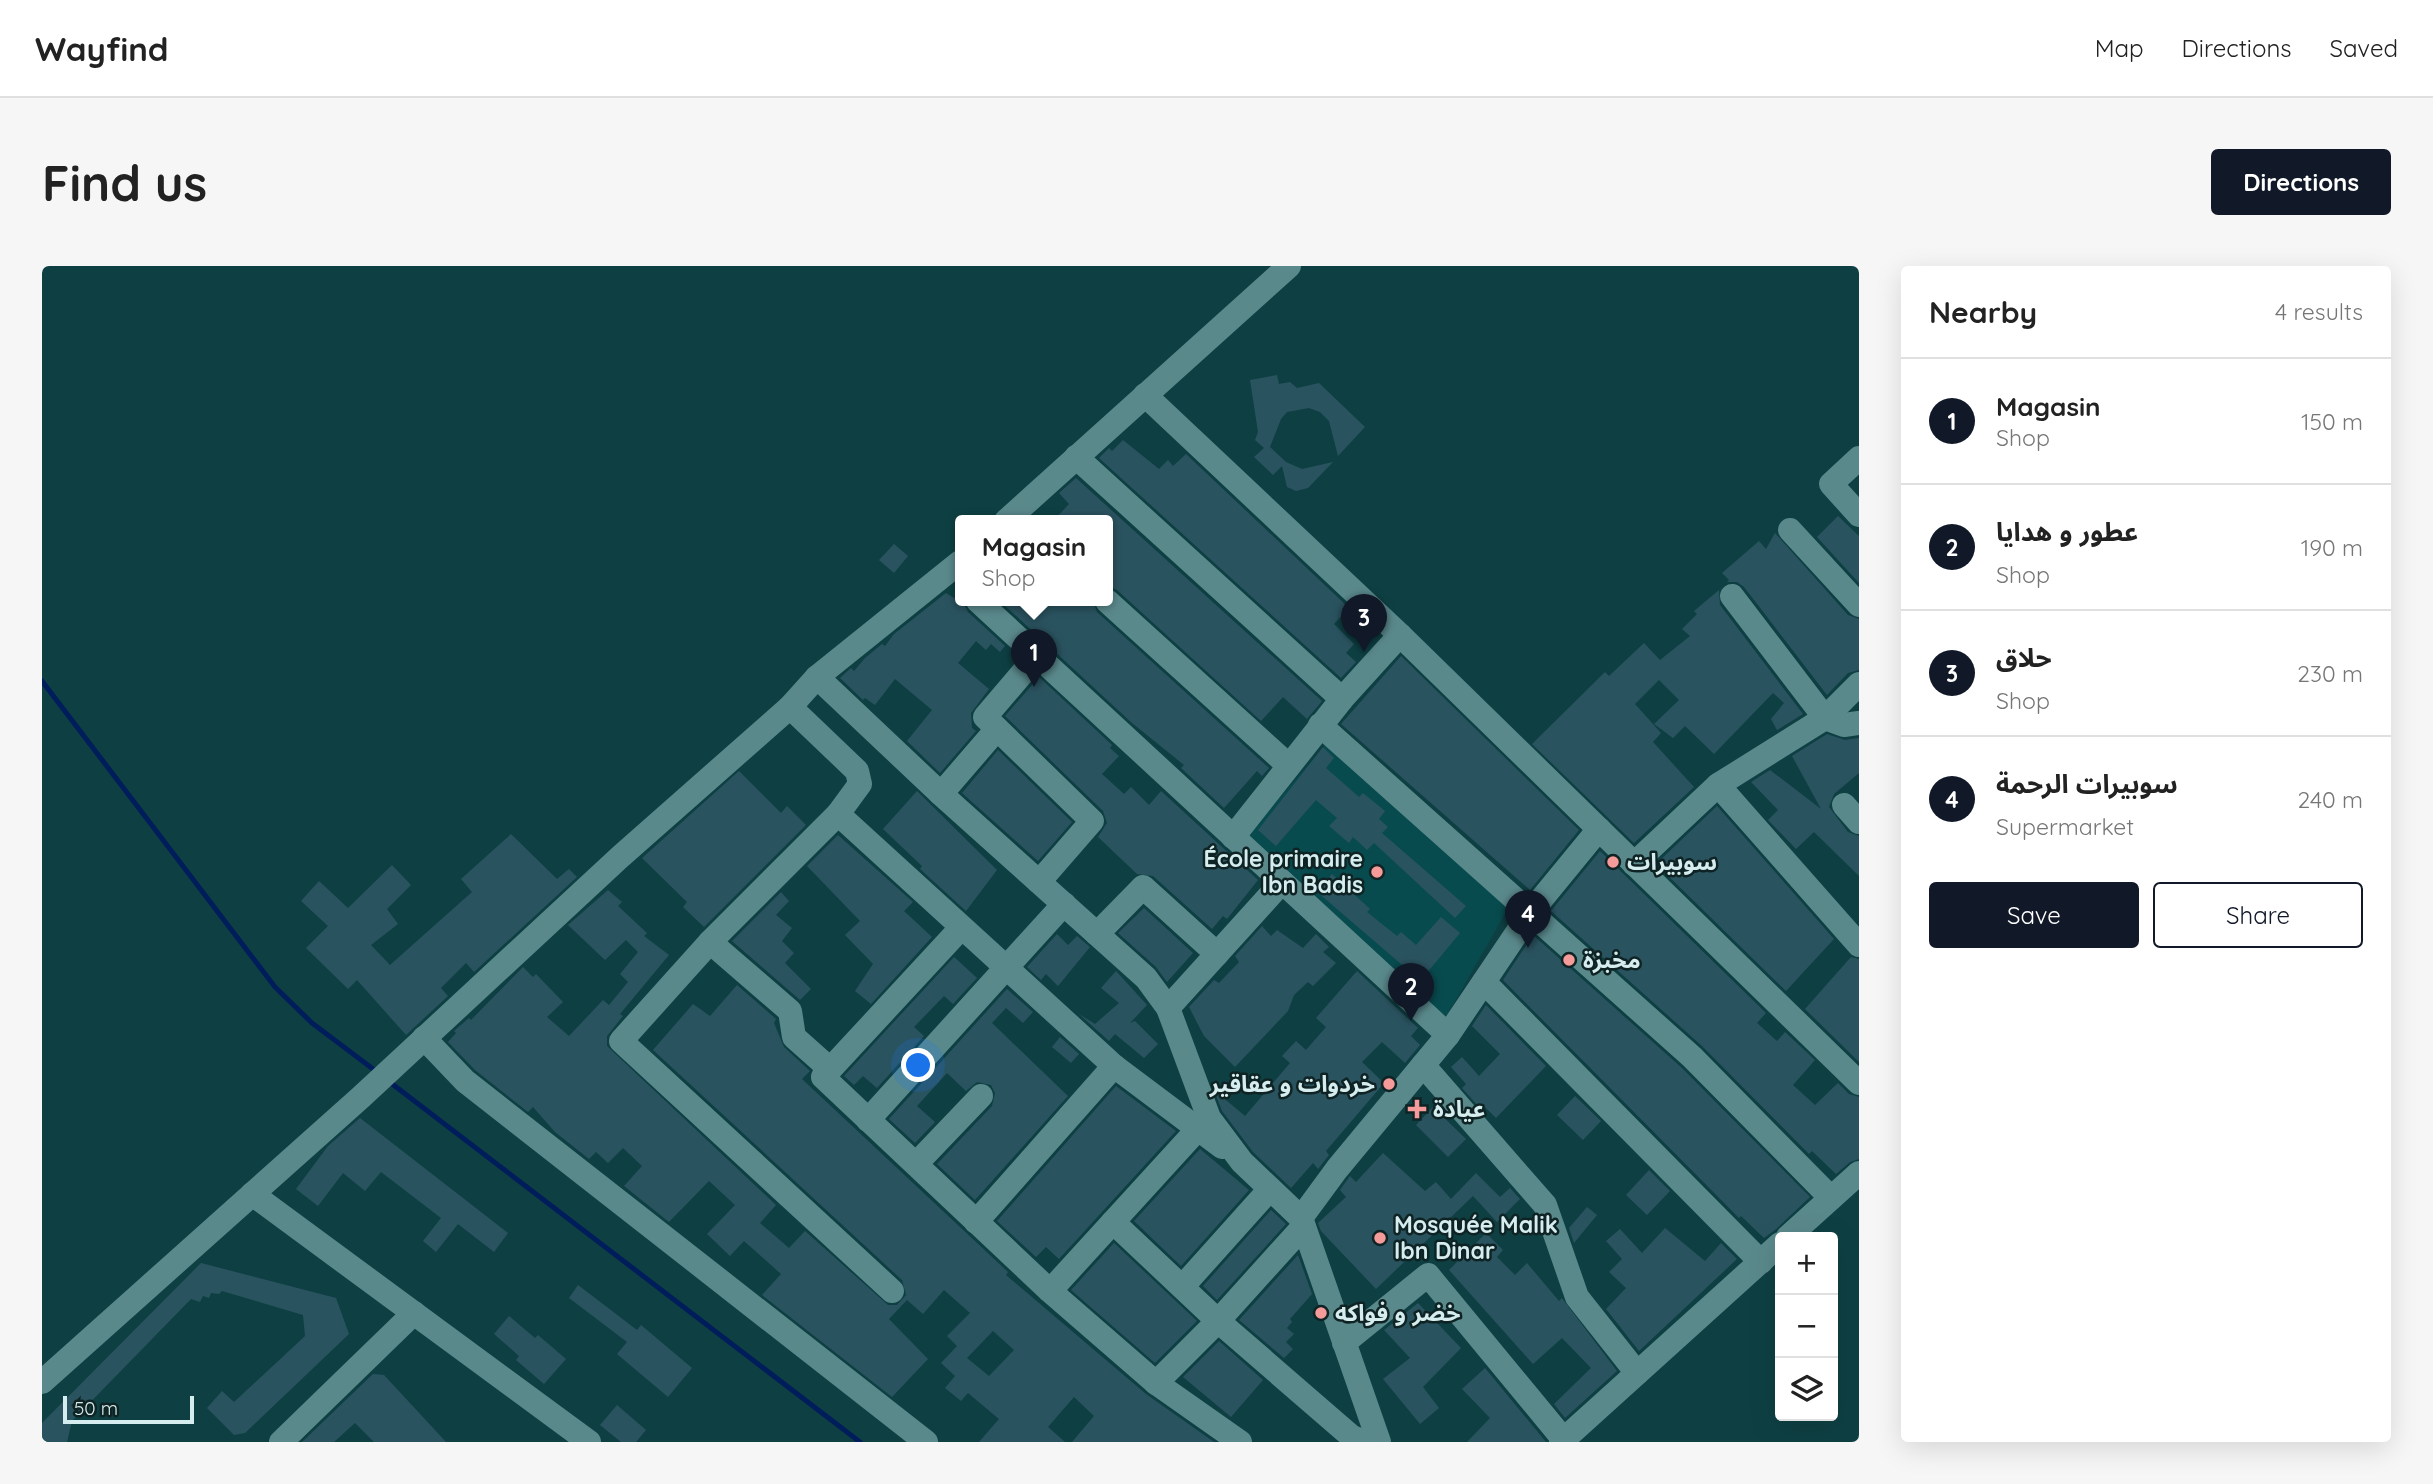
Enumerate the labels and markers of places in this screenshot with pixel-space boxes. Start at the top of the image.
pin: 3 [1341,594,1387,652]
pin: 1 [1011,629,1057,687]
place label: École primaire Ibn Badis [1204,844,1363,899]
place label: سوبيرات [1627,847,1717,876]
marker: سوبيرات [1605,854,1621,870]
marker: École primaire Ibn Badis [1369,864,1385,880]
pin: 4 [1505,890,1551,948]
place label: مخبزة [1583,945,1641,974]
marker: مخبزة [1561,952,1577,968]
pin: 2 [1388,963,1434,1021]
place label: خردوات و عقاقير [1209,1069,1375,1098]
marker: خردوات و عقاقير [1381,1076,1397,1092]
place label: عيادة [1433,1094,1485,1123]
marker: عيادة [1407,1099,1427,1119]
place label: Mosquée Malik Ibn Dinar [1394,1210,1558,1265]
marker: Mosquée Malik Ibn Dinar [1372,1230,1388,1246]
place label: خضر و فواكه [1335,1298,1460,1327]
marker: خضر و فواكه [1313,1305,1329,1321]

